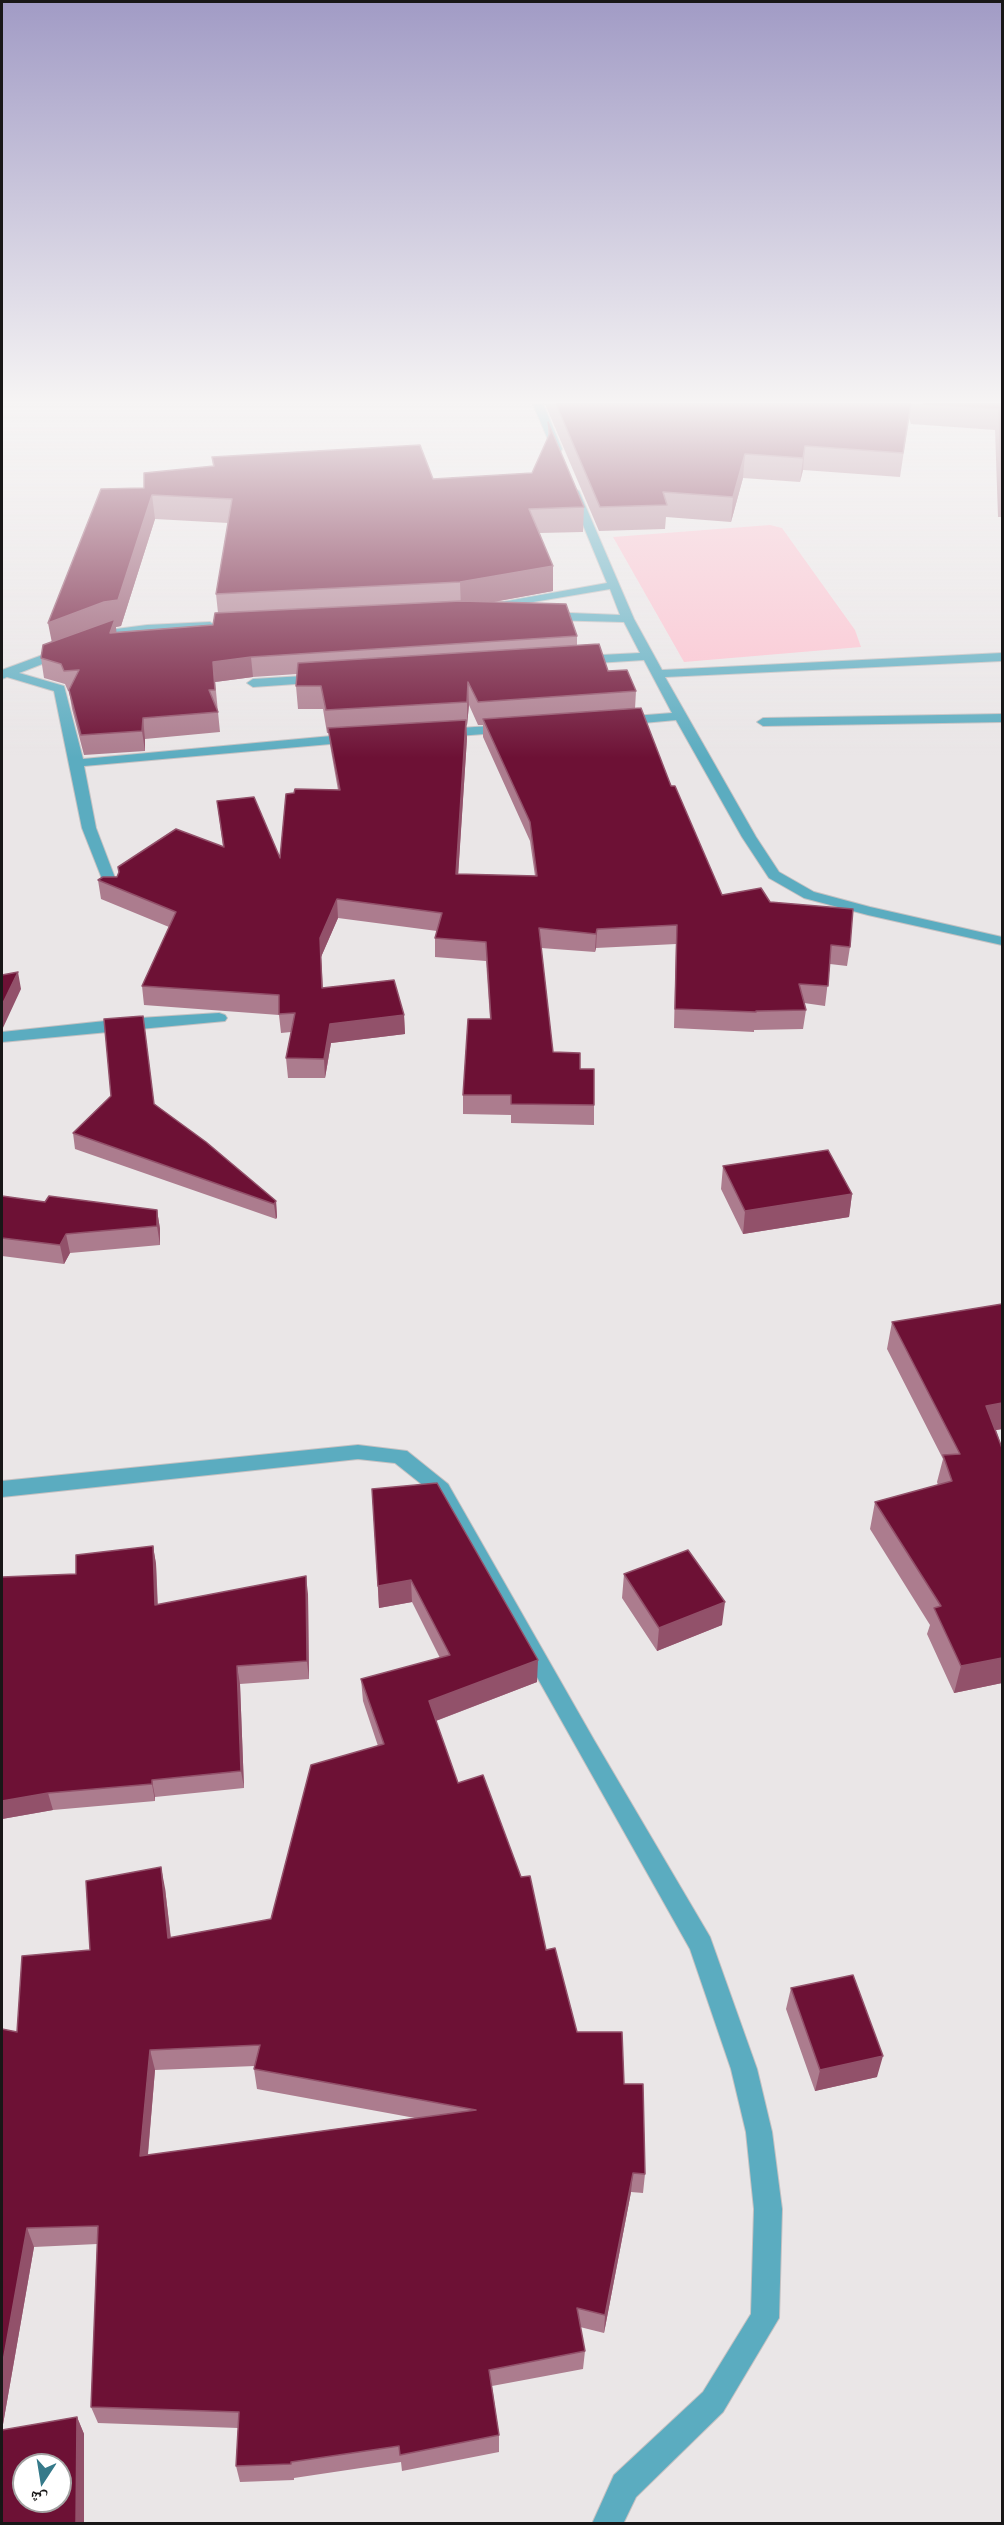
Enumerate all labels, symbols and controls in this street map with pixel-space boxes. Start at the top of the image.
north arrow [12,2453,72,2513]
text: ش [28,2487,49,2510]

